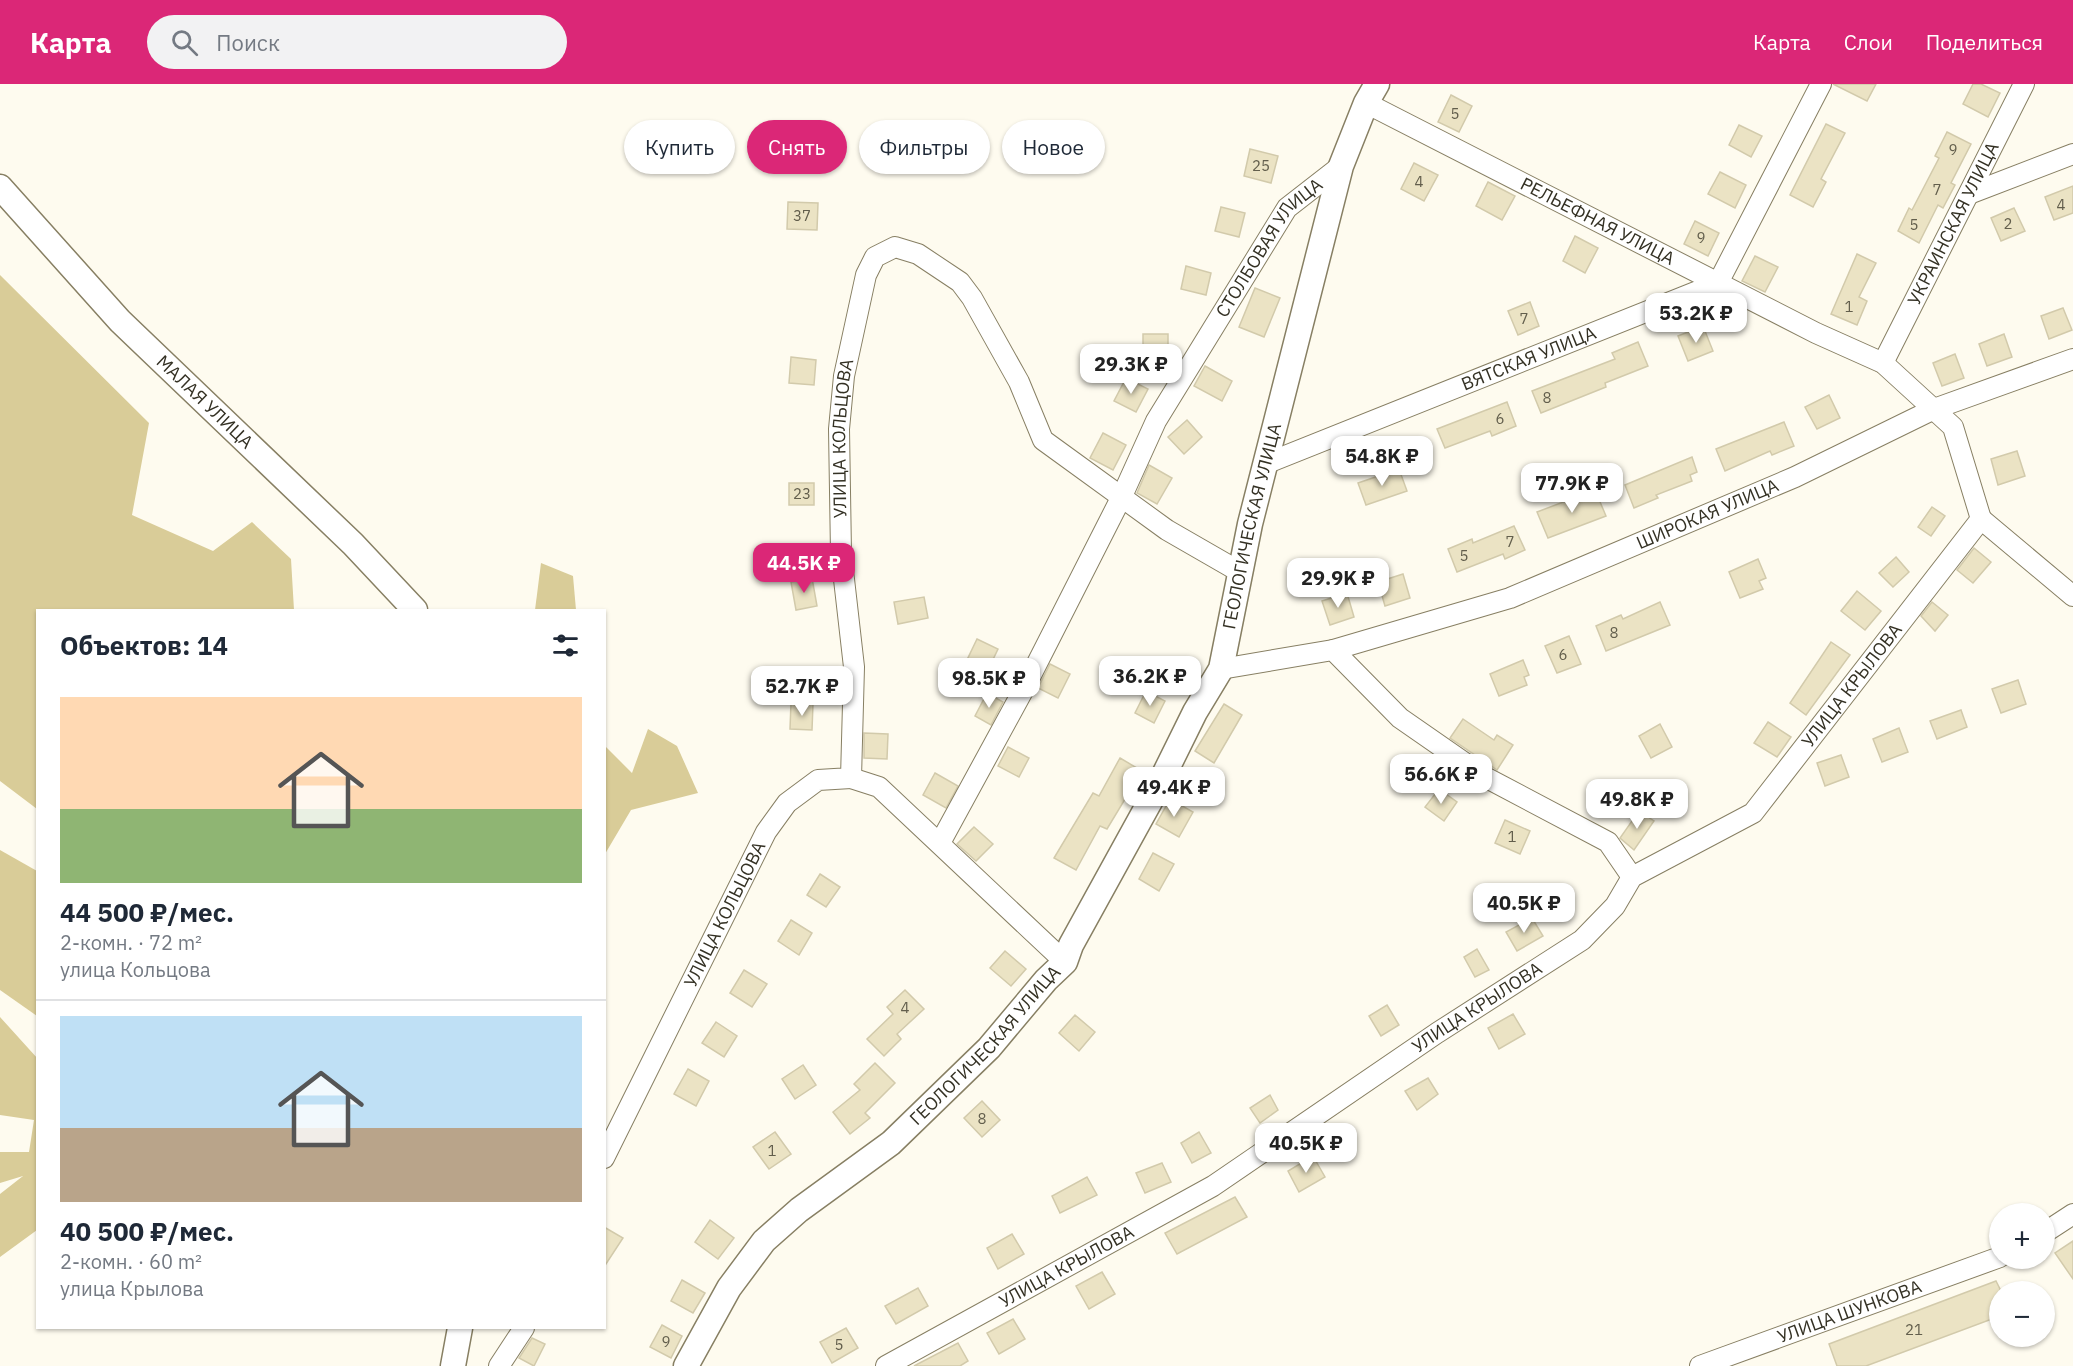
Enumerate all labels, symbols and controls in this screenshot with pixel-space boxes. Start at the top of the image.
search box [147,15,567,69]
text: Карта [30,24,111,61]
icon: search [168,26,201,59]
text: Поиск [216,28,280,57]
text: Карта [1753,28,1811,56]
text: Слои [1844,28,1893,56]
text: Поделиться [1926,28,2043,56]
house number: 5 [1450,104,1460,123]
chip: Купить [624,120,735,174]
chip: Снять [747,120,847,174]
chip: Фильтры [859,120,990,174]
chip: Новое [1002,120,1105,174]
street label: УКРАИНСКАЯ УЛИЦА [1902,138,2004,309]
house number: 9 [1948,140,1958,159]
house number: 25 [1252,156,1270,175]
house number: 4 [1414,172,1424,191]
street label: РЕЛЬЕФНАЯ УЛИЦА [1517,172,1679,270]
street label: СТОЛБОВАЯ УЛИЦА [1211,173,1327,321]
house number: 7 [1932,180,1942,199]
house number: 4 [2056,195,2066,214]
house number: 37 [793,206,811,225]
house number: 2 [2003,214,2013,233]
house number: 5 [1909,215,1919,234]
house number: 9 [1696,228,1706,247]
pin: 53.2K ₽ [1641,293,1751,344]
house number: 1 [1844,297,1854,316]
text: 53.2K ₽ [1659,299,1733,326]
house number: 7 [1519,309,1529,328]
street label: ВЯТСКАЯ УЛИЦА [1458,321,1600,395]
pin: 29.3K ₽ [1076,344,1186,395]
street label: МАЛАЯ УЛИЦА [152,350,259,454]
text: 29.3K ₽ [1094,350,1168,377]
street label: УЛИЦА КОЛЬЦОВА [827,356,859,518]
house number: 8 [1542,388,1552,407]
house number: 6 [1495,409,1505,428]
street label: ГЕОЛОГИЧЕСКАЯ УЛИЦА [1217,420,1286,631]
pin: 54.8K ₽ [1327,436,1437,487]
text: 54.8K ₽ [1345,442,1419,469]
pin: 77.9K ₽ [1517,463,1627,514]
text: 77.9K ₽ [1535,469,1609,496]
street label: ШИРОКАЯ УЛИЦА [1633,473,1782,554]
house number: 23 [793,484,811,503]
house number: 7 [1505,532,1515,551]
pin: 44.5K ₽ [749,543,859,594]
house number: 5 [1459,546,1469,565]
text: 44.5K ₽ [767,549,841,576]
pin: 29.9K ₽ [1283,558,1393,609]
text: 29.9K ₽ [1301,564,1375,591]
street label: УЛИЦА КРЫЛОВА [1796,618,1907,752]
house number: 8 [1609,623,1619,642]
text: Объектов: 14 [60,628,228,662]
icon: filters [549,629,582,662]
house number: 6 [1558,645,1568,664]
pin: 36.2K ₽ [1095,656,1205,707]
pin: 98.5K ₽ [934,658,1044,709]
text: 36.2K ₽ [1113,662,1187,689]
text: 98.5K ₽ [952,664,1026,691]
pin: 52.7K ₽ [747,666,857,717]
text: 52.7K ₽ [765,672,839,699]
icon: home [267,736,375,844]
pin: 56.6K ₽ [1386,754,1496,805]
text: 56.6K ₽ [1404,760,1478,787]
pin: 49.4K ₽ [1119,767,1229,818]
text: 49.4K ₽ [1137,773,1211,800]
pin: 49.8K ₽ [1582,779,1692,830]
text: 49.8K ₽ [1600,785,1674,812]
house number: 1 [1507,827,1517,846]
street label: УЛИЦА КОЛЬЦОВА [679,837,771,991]
pin: 40.5K ₽ [1469,883,1579,934]
text: 40.5K ₽ [1487,889,1561,916]
text: 44 500 ₽/мес. [60,895,234,929]
text: 2-комн. · 72 m² [60,929,202,956]
text: улица Кольцова [60,956,211,983]
street label: УЛИЦА КРЫЛОВА [1407,956,1547,1058]
street label: ГЕОЛОГИЧЕСКАЯ УЛИЦА [904,960,1065,1130]
house number: 4 [900,998,910,1017]
icon: home [267,1055,375,1163]
house number: 8 [977,1109,987,1128]
pin: 40.5K ₽ [1251,1123,1361,1174]
text: 40.5K ₽ [1269,1129,1343,1156]
house number: 1 [767,1141,777,1160]
map controls [1989,1203,2055,1347]
button: + [1989,1203,2055,1269]
text: 40 500 ₽/мес. [60,1214,234,1248]
street label: УЛИЦА КРЫЛОВА [995,1220,1138,1313]
text: 2-комн. · 60 m² [60,1248,202,1275]
street label: УЛИЦА ШУНКОВА [1774,1274,1925,1348]
text: улица Крылова [60,1275,204,1302]
button: − [1989,1281,2055,1347]
house number: 21 [1905,1320,1923,1339]
house number: 9 [661,1332,671,1351]
house number: 5 [834,1335,844,1354]

